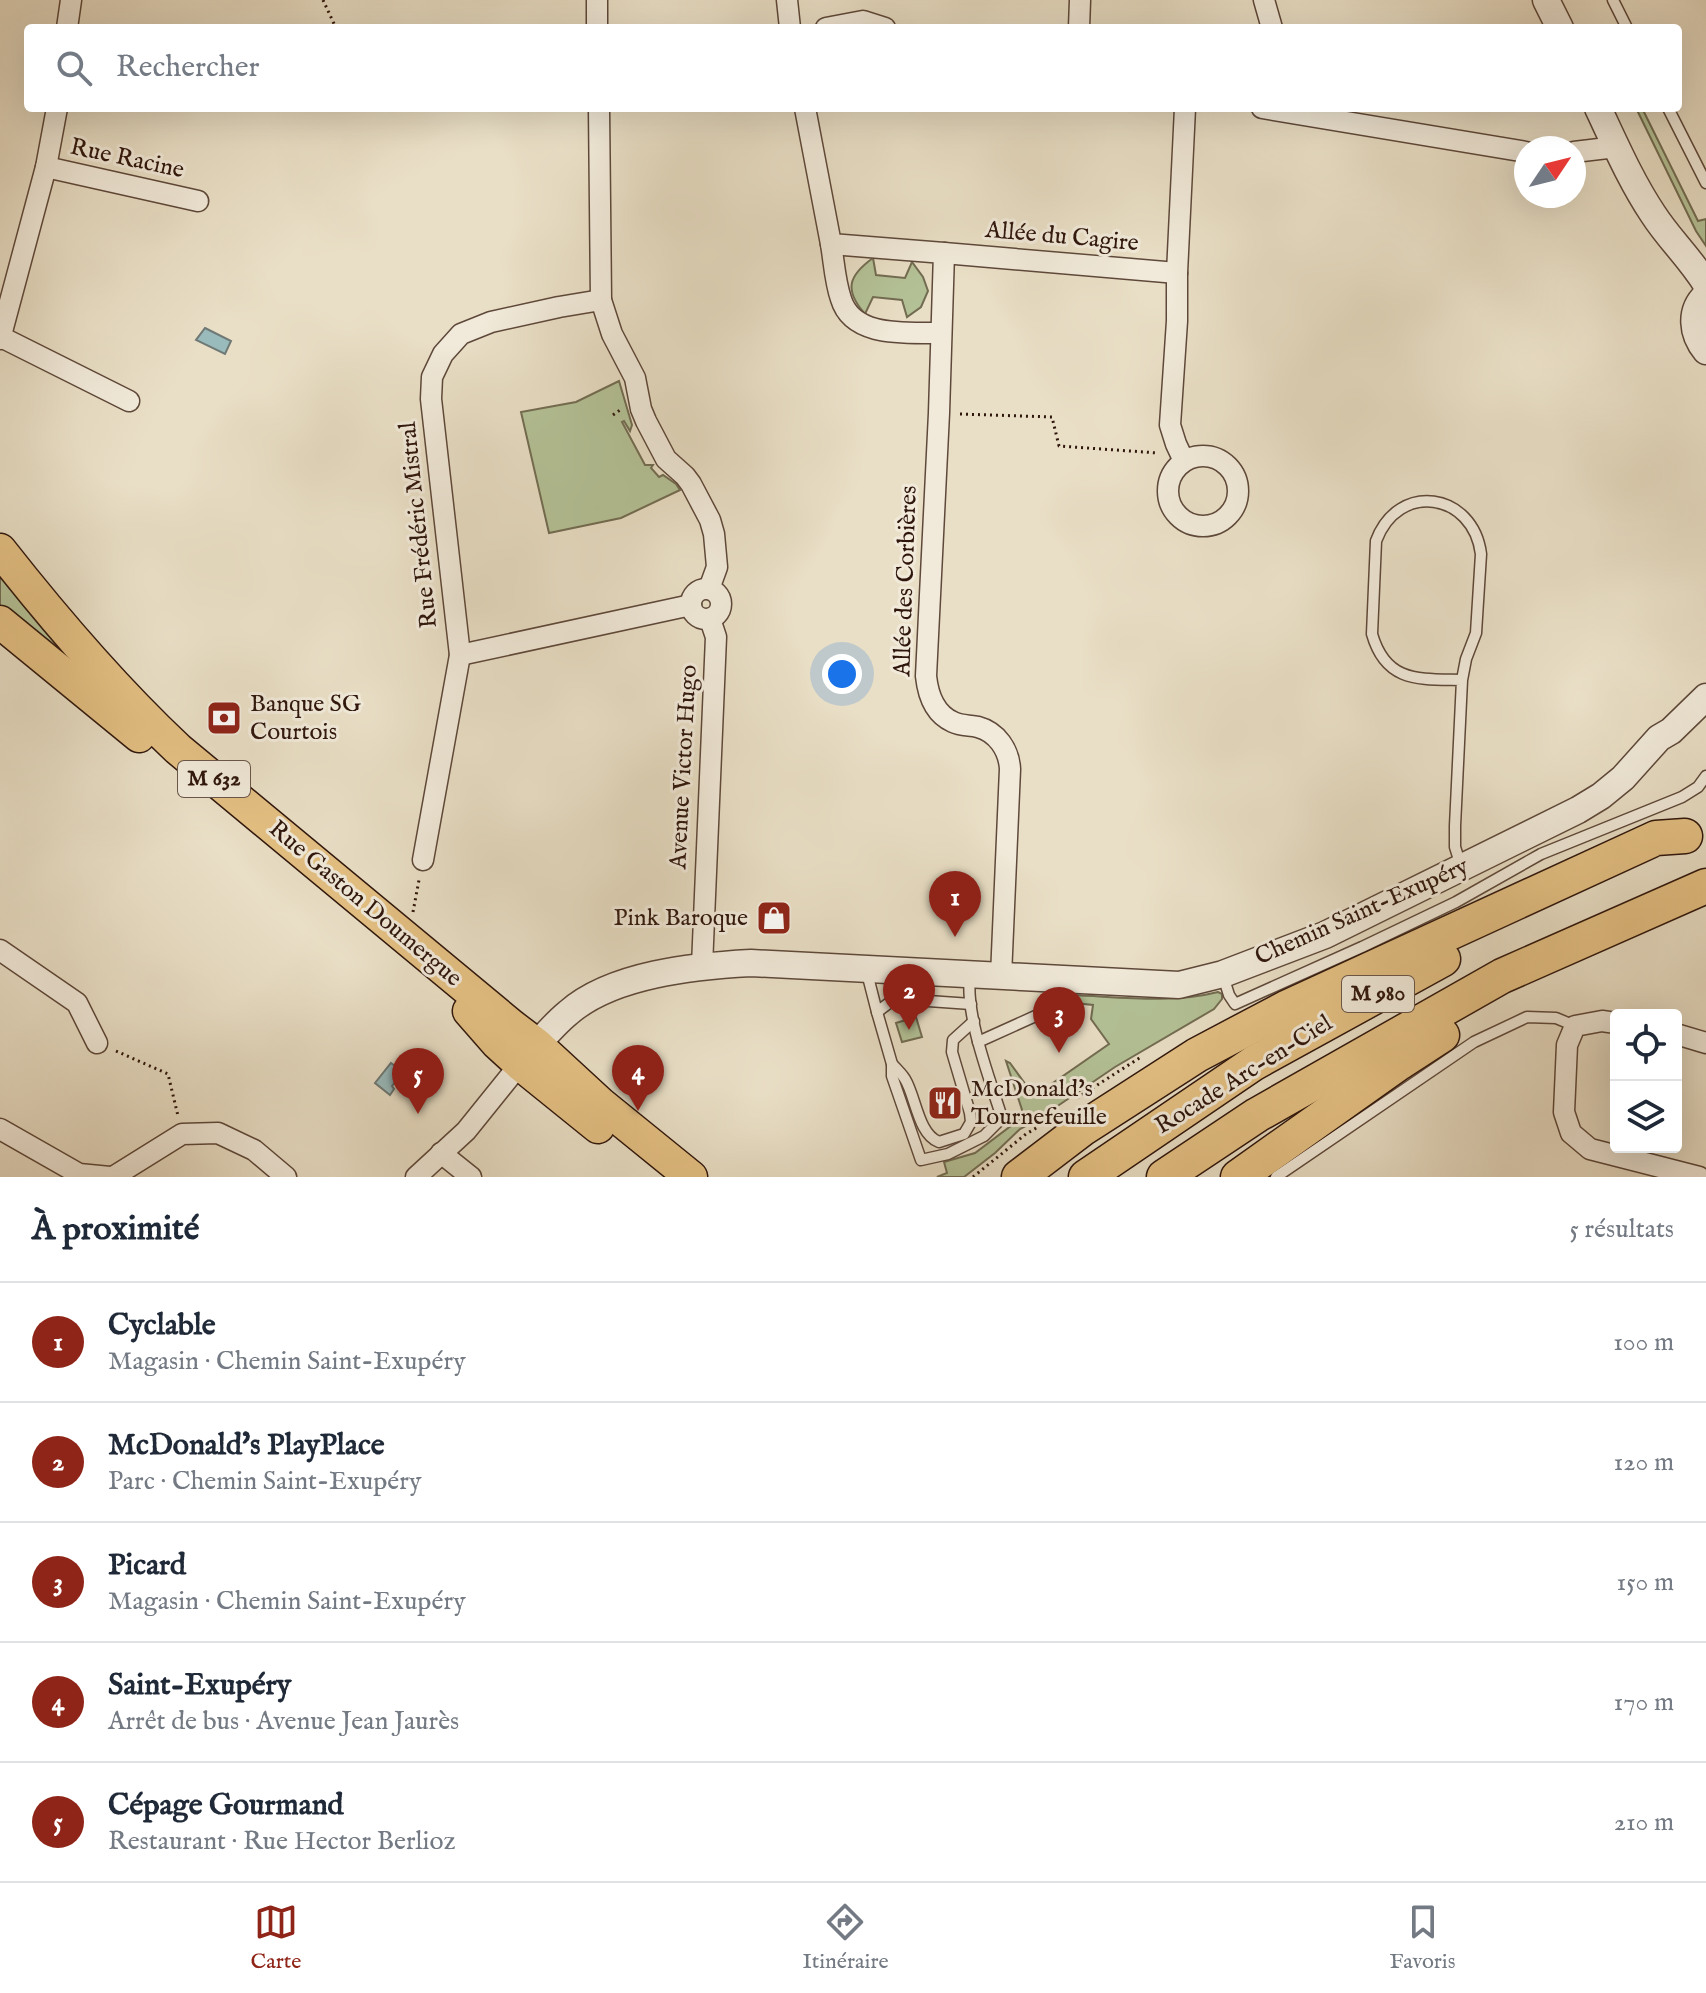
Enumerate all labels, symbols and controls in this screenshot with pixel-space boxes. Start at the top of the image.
search box [24,24,1682,112]
icon: search [52,46,96,90]
text: Rechercher [116,49,260,87]
street label: Rue Racine [67,132,187,186]
north arrow [1514,136,1586,208]
street label: Allée du Cagire [983,215,1140,259]
street label: Rue Frédéric Mistral [393,420,445,630]
street label: Allée des Corbières [887,485,925,678]
your location [822,654,862,694]
street label: Avenue Victor Hugo [663,664,705,871]
place label: Banque SG Courtois [250,689,361,748]
bank icon: Banque SG Courtois [205,699,243,737]
road number: M 632 [178,761,250,797]
street label: Rue Gaston Doumergue [262,814,468,994]
street label: Chemin Saint-Exupéry [1250,851,1474,973]
pin: 1 [929,871,981,937]
shop icon: Pink Baroque [755,899,793,937]
place label: Pink Baroque [614,903,748,934]
pin: 2 [883,964,935,1030]
road number: M 980 [1342,976,1414,1012]
pin: 3 [1033,987,1085,1053]
street label: Rocade Arc-en-Ciel [1150,1008,1339,1142]
map controls [1610,1009,1682,1153]
button: locate [1610,1009,1682,1081]
pin: 4 [612,1045,664,1111]
pin: 5 [392,1048,444,1114]
place label: McDonald's Tournefeuille [971,1074,1107,1133]
button: layers [1610,1081,1682,1153]
restaurant icon: McDonald's Tournefeuille [926,1084,964,1122]
text: À proximité [32,1208,199,1251]
text: 5 résultats [1569,1213,1674,1246]
text: Cyclable [108,1307,216,1345]
text: 1 [53,1326,63,1359]
text: 100 m [1613,1326,1674,1359]
text: Magasin · Chemin Saint-Exupéry [108,1345,466,1378]
text: McDonald's PlayPlace [108,1427,385,1465]
text: 2 [52,1446,64,1479]
text: 120 m [1614,1446,1674,1479]
text: Parc · Chemin Saint-Exupéry [108,1465,422,1498]
text: Picard [108,1547,186,1585]
text: 3 [53,1566,63,1599]
text: 150 m [1616,1566,1674,1599]
text: Magasin · Chemin Saint-Exupéry [108,1585,466,1618]
text: Saint-Exupéry [108,1667,291,1705]
text: 4 [52,1686,64,1719]
text: 170 m [1614,1686,1674,1719]
text: Arrêt de bus · Avenue Jean Jaurès [108,1705,459,1738]
text: Cépage Gourmand [108,1787,344,1825]
text: 5 [53,1806,63,1839]
text: 210 m [1614,1806,1674,1839]
text: Restaurant · Rue Hector Berlioz [108,1825,455,1858]
tab: Carte [250,1900,301,1976]
tab: Itinéraire [802,1900,889,1976]
tab: Favoris [1390,1900,1456,1976]

